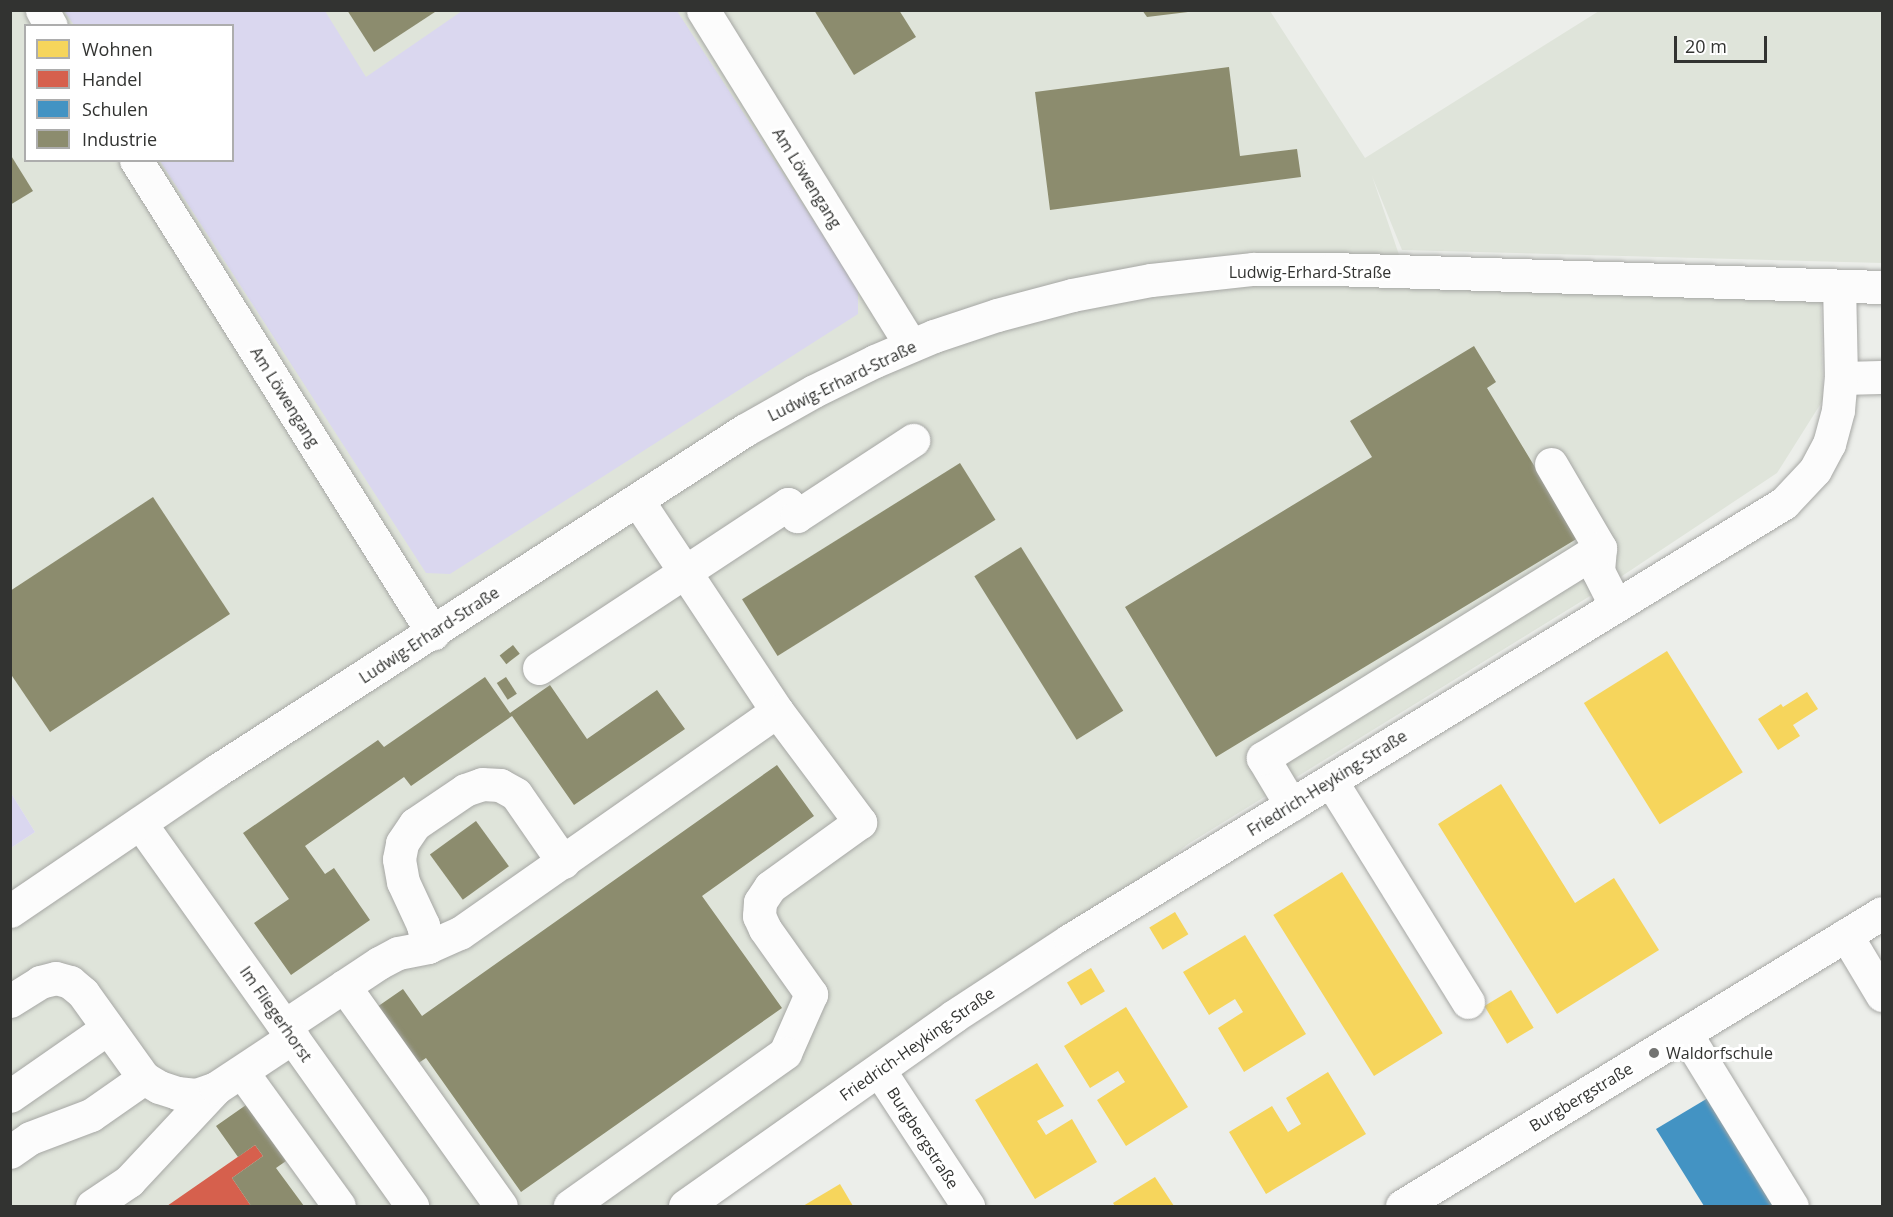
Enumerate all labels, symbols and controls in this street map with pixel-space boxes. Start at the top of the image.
legend [24,24,234,162]
scale bar [1677,24,1770,62]
text: 20 m [1685,34,1727,58]
text: Wohnen [82,37,153,61]
text: Handel [82,67,142,91]
text: Schulen [82,97,148,121]
street label: Am Löwengang [769,124,845,232]
text: Industrie [82,127,157,151]
street label: Ludwig-Erhard-Straße [1229,262,1391,282]
street label: Ludwig-Erhard-Straße [765,337,919,425]
street label: Am Löwengang [247,343,323,451]
street label: Ludwig-Erhard-Straße [356,583,502,687]
street label: Friedrich-Heyking-Straße [1244,726,1410,840]
street label: Im Fliegerhorst [236,963,316,1065]
street label: Friedrich-Heyking-Straße [836,983,998,1105]
place label: Waldorfschule [1666,1043,1773,1063]
marker: Waldorfschule [1647,1046,1661,1060]
street label: Burgbergstraße [1526,1059,1636,1135]
street label: Burgbergstraße [883,1084,963,1192]

